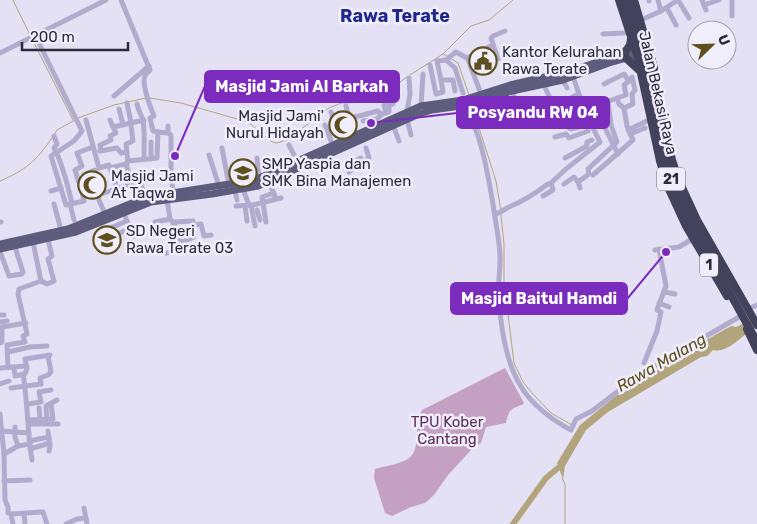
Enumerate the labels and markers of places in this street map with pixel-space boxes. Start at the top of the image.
place label: Kantor Kelurahan Rawa Terate [502,43,622,78]
public building icon: Kantor Kelurahan Rawa Terate [468,46,498,76]
callout: Masjid Jami Al Barkah [205,71,399,102]
callout: Posyandu RW 04 [457,97,609,128]
place label: Masjid Jami' Nurul Hidayah [226,107,324,142]
mosque icon: Masjid Jami' Nurul Hidayah [328,110,358,140]
place label: SMP Yaspia dan SMK Bina Manajemen [262,155,411,190]
school or university icon: SMP Yaspia dan SMK Bina Manajemen [228,158,258,188]
place label: Masjid Jami At Taqwa [111,167,194,202]
mosque icon: Masjid Jami At Taqwa [77,170,107,200]
place label: SD Negeri Rawa Terate 03 [126,222,233,257]
school or university icon: SD Negeri Rawa Terate 03 [92,225,122,255]
callout: Masjid Baitul Hamdi [451,283,627,314]

